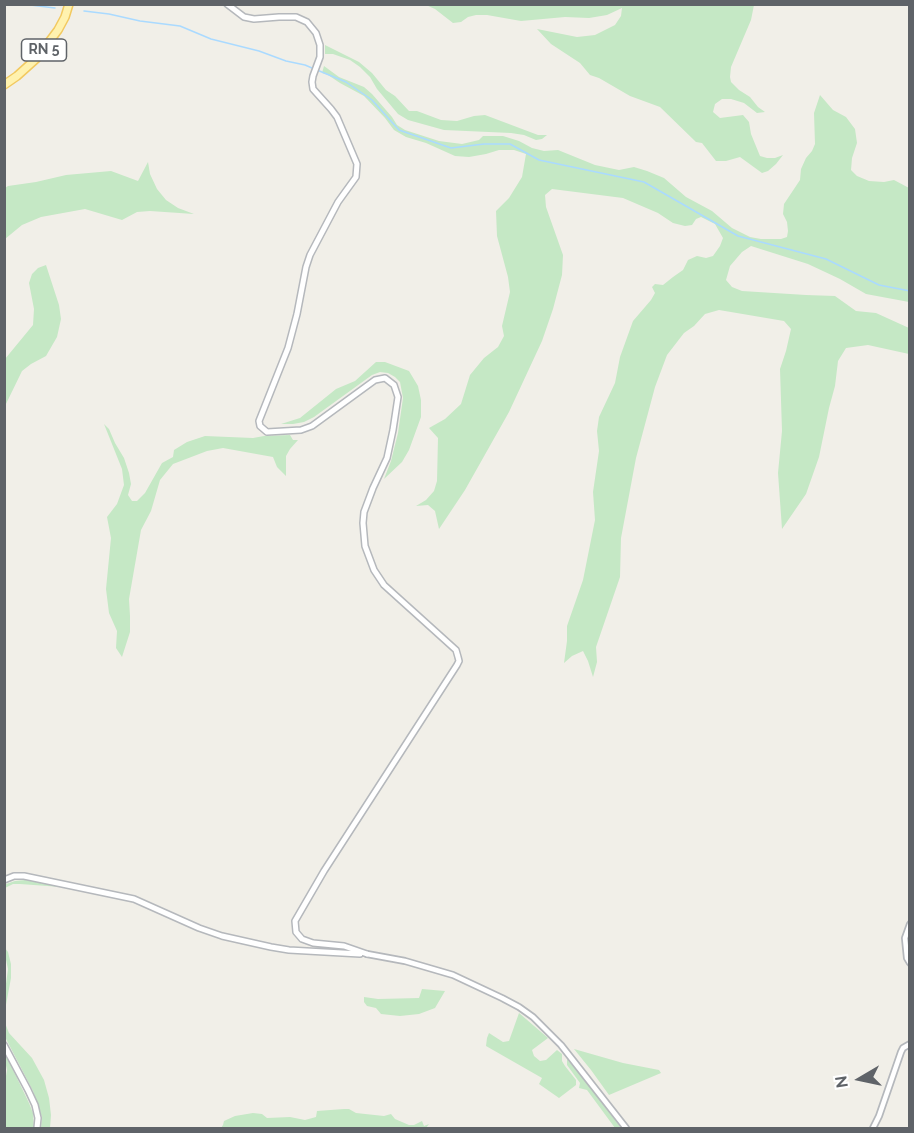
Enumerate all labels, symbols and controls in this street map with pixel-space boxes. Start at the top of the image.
road number: RN 5 [22,39,66,61]
north arrow [830,1049,890,1109]
text: N [831,1074,852,1089]

